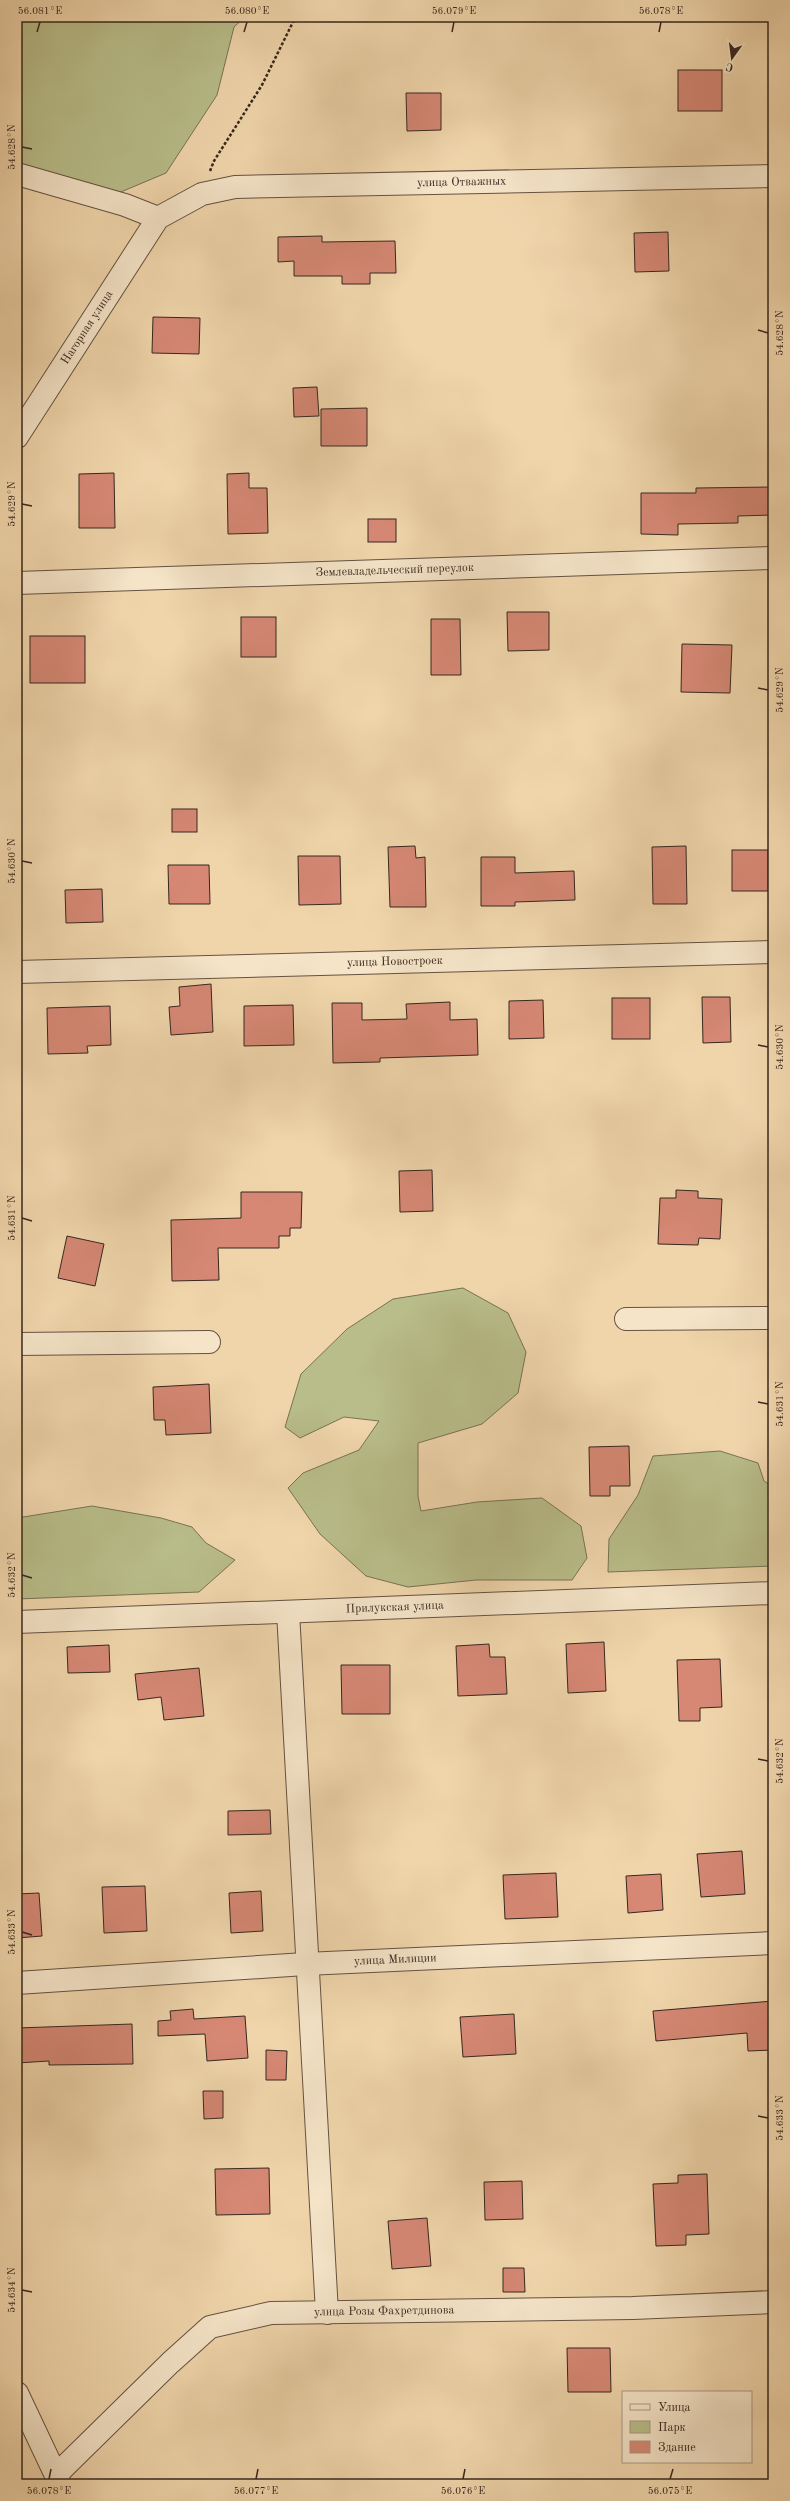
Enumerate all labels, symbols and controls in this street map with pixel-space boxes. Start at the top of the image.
text: 56.081°E [18,6,62,16]
text: 56.080°E [225,6,269,16]
text: 56.079°E [432,6,476,16]
text: 56.078°E [639,6,683,16]
north arrow [712,38,752,78]
text: С [725,60,735,72]
text: 54.628°N [7,124,17,170]
street label: улица Отважных [417,175,506,189]
street label: Нагорная улица [59,289,115,367]
text: 54.628°N [775,310,785,356]
text: 54.629°N [7,481,17,527]
street label: Землевладельческий переулок [315,562,474,579]
text: 54.629°N [775,667,785,713]
text: 54.630°N [7,838,17,884]
street label: улица Новостроек [347,955,443,969]
text: 54.630°N [775,1024,785,1070]
text: 54.631°N [7,1195,17,1241]
text: 54.631°N [775,1381,785,1427]
text: 54.632°N [7,1552,17,1598]
street label: Прилукская улица [345,1600,444,1615]
text: 54.632°N [775,1738,785,1784]
text: 54.633°N [7,1909,17,1955]
street label: улица Милиции [354,1952,437,1968]
text: 54.633°N [775,2095,785,2141]
text: 54.634°N [7,2267,17,2313]
street label: улица Розы Фахретдинова [314,2304,455,2318]
legend [622,2391,752,2463]
text: Улица [658,2402,691,2414]
text: Парк [658,2422,686,2434]
text: Здание [658,2442,696,2454]
text: 56.078°E [27,2486,71,2496]
text: 56.077°E [234,2486,278,2496]
text: 56.076°E [441,2486,485,2496]
text: 56.075°E [648,2486,692,2496]

